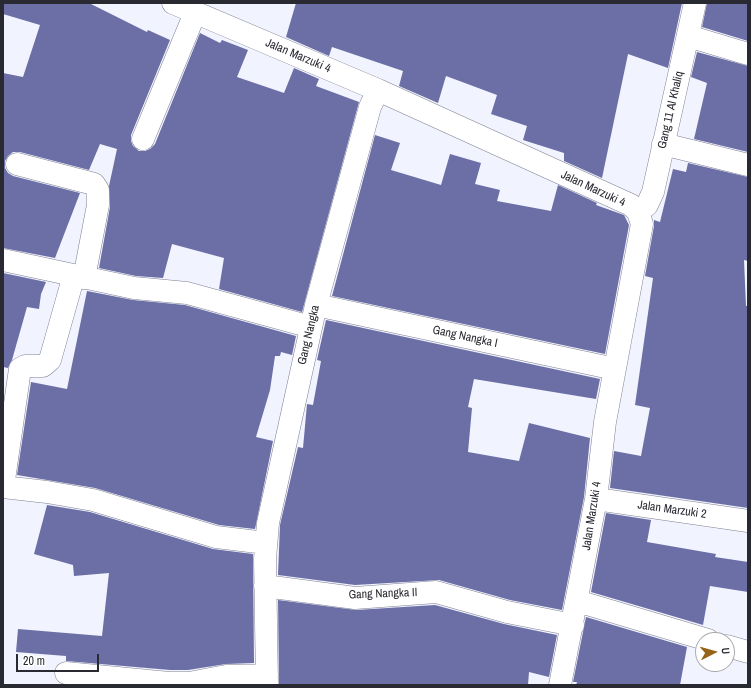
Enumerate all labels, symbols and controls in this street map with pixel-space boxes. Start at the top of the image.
street label: Jalan Marzuki 4 [263,36,333,76]
street label: Gang 11 Al Khaliq [655,70,687,150]
street label: Jalan Marzuki 4 [558,168,628,210]
street label: Gang Nangka [295,304,323,366]
street label: Gang Nangka I [431,323,499,351]
street label: Jalan Marzuki 4 [579,481,605,551]
street label: Jalan Marzuki 2 [637,498,707,522]
street label: Gang Nangka II [348,586,418,602]
north arrow [695,632,735,672]
scale bar [18,646,101,672]
text: U [719,647,733,655]
text: 20 m [23,653,45,669]

